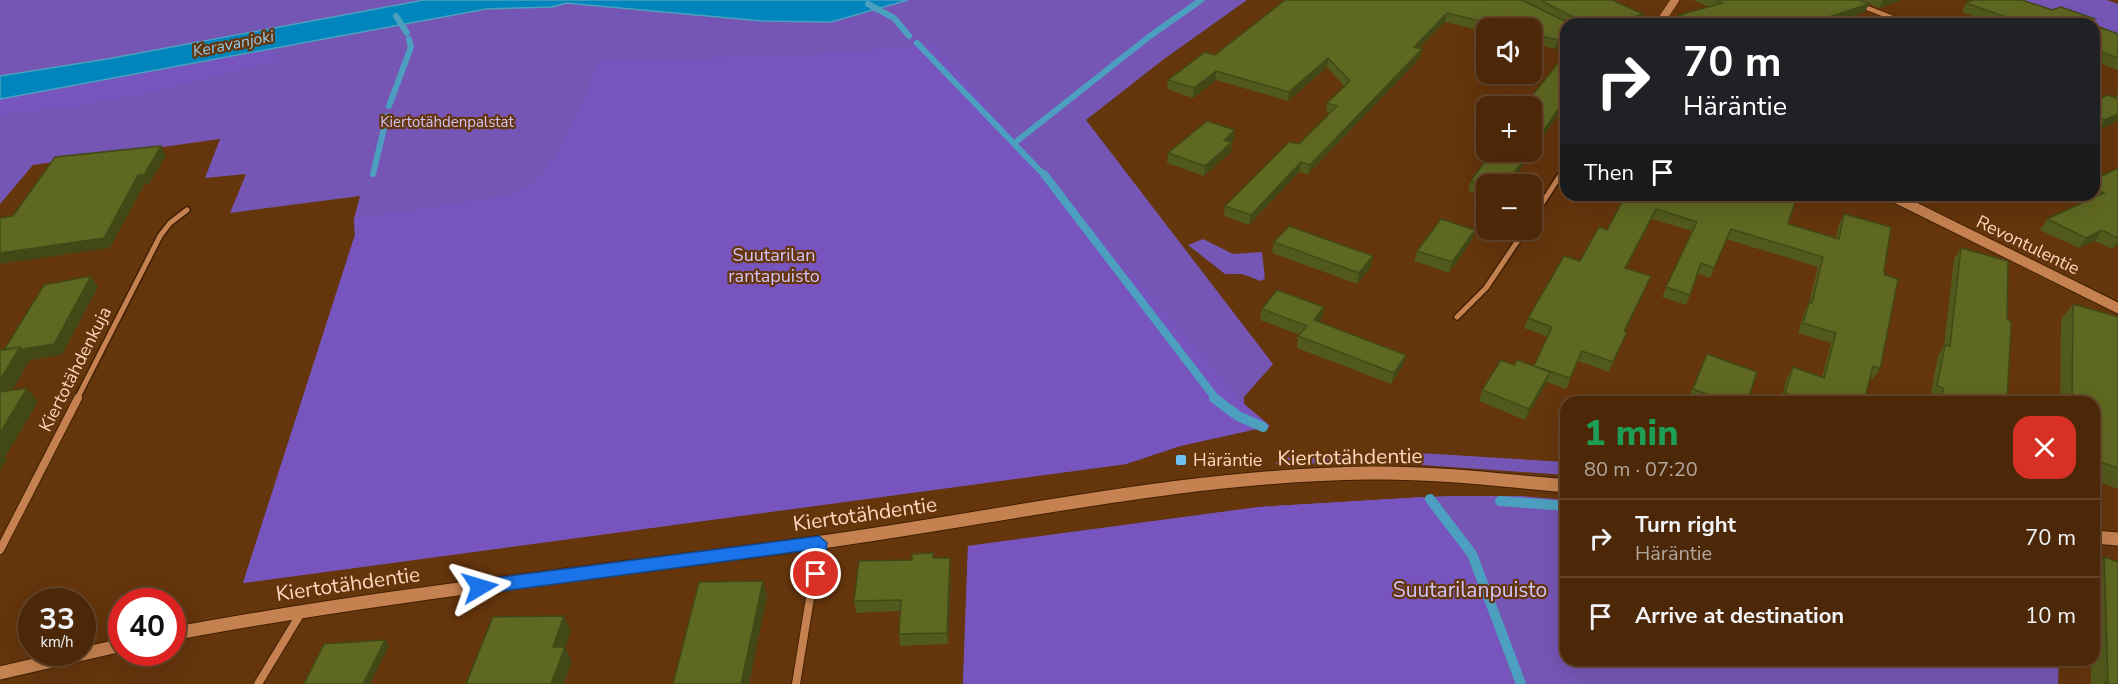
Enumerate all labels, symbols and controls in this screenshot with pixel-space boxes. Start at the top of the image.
map controls [1476,18,1542,240]
button: sound [1476,18,1542,84]
water label: Keravanjoki [191,25,276,63]
text: 70 m [1683,34,1782,91]
icon: right [1584,42,1662,120]
text: Häräntie [1683,88,1787,125]
button: + [1476,96,1542,162]
park label: Kiertotähdenpalstat [380,112,515,132]
icon: arrive [1646,156,1679,189]
text: Then [1584,158,1634,188]
button: − [1476,174,1542,240]
street label: Revontulentie [1972,210,2084,280]
park label: Suutarilan rantapuisto [728,243,820,288]
street label: Kiertotähdenkuja [33,302,117,436]
text: 1 min [1584,409,1679,458]
button: close [2013,416,2076,479]
street label: Kiertotähdentie [1277,442,1423,472]
place label: Häräntie [1193,448,1262,472]
marker: Häräntie [1174,453,1188,467]
text: 80 m · 07:20 [1584,456,1698,483]
street label: Kiertotähdentie [791,490,939,538]
text: Turn right [1635,510,1736,540]
icon: right [1584,522,1617,555]
text: 70 m [2025,523,2076,553]
text: Häräntie [1635,540,1712,567]
pin [790,548,841,599]
position arrow [448,555,512,619]
icon: arrive [799,557,832,590]
street label: Kiertotähdentie [274,560,422,608]
park label: Suutarilanpuisto [1393,576,1547,604]
speed limit sign: 40 [108,588,186,666]
text: 33 [39,599,75,640]
icon: arrive [1584,600,1617,633]
text: Arrive at destination [1635,601,1844,631]
text: 10 m [2025,601,2076,631]
text: km/h [40,632,74,652]

